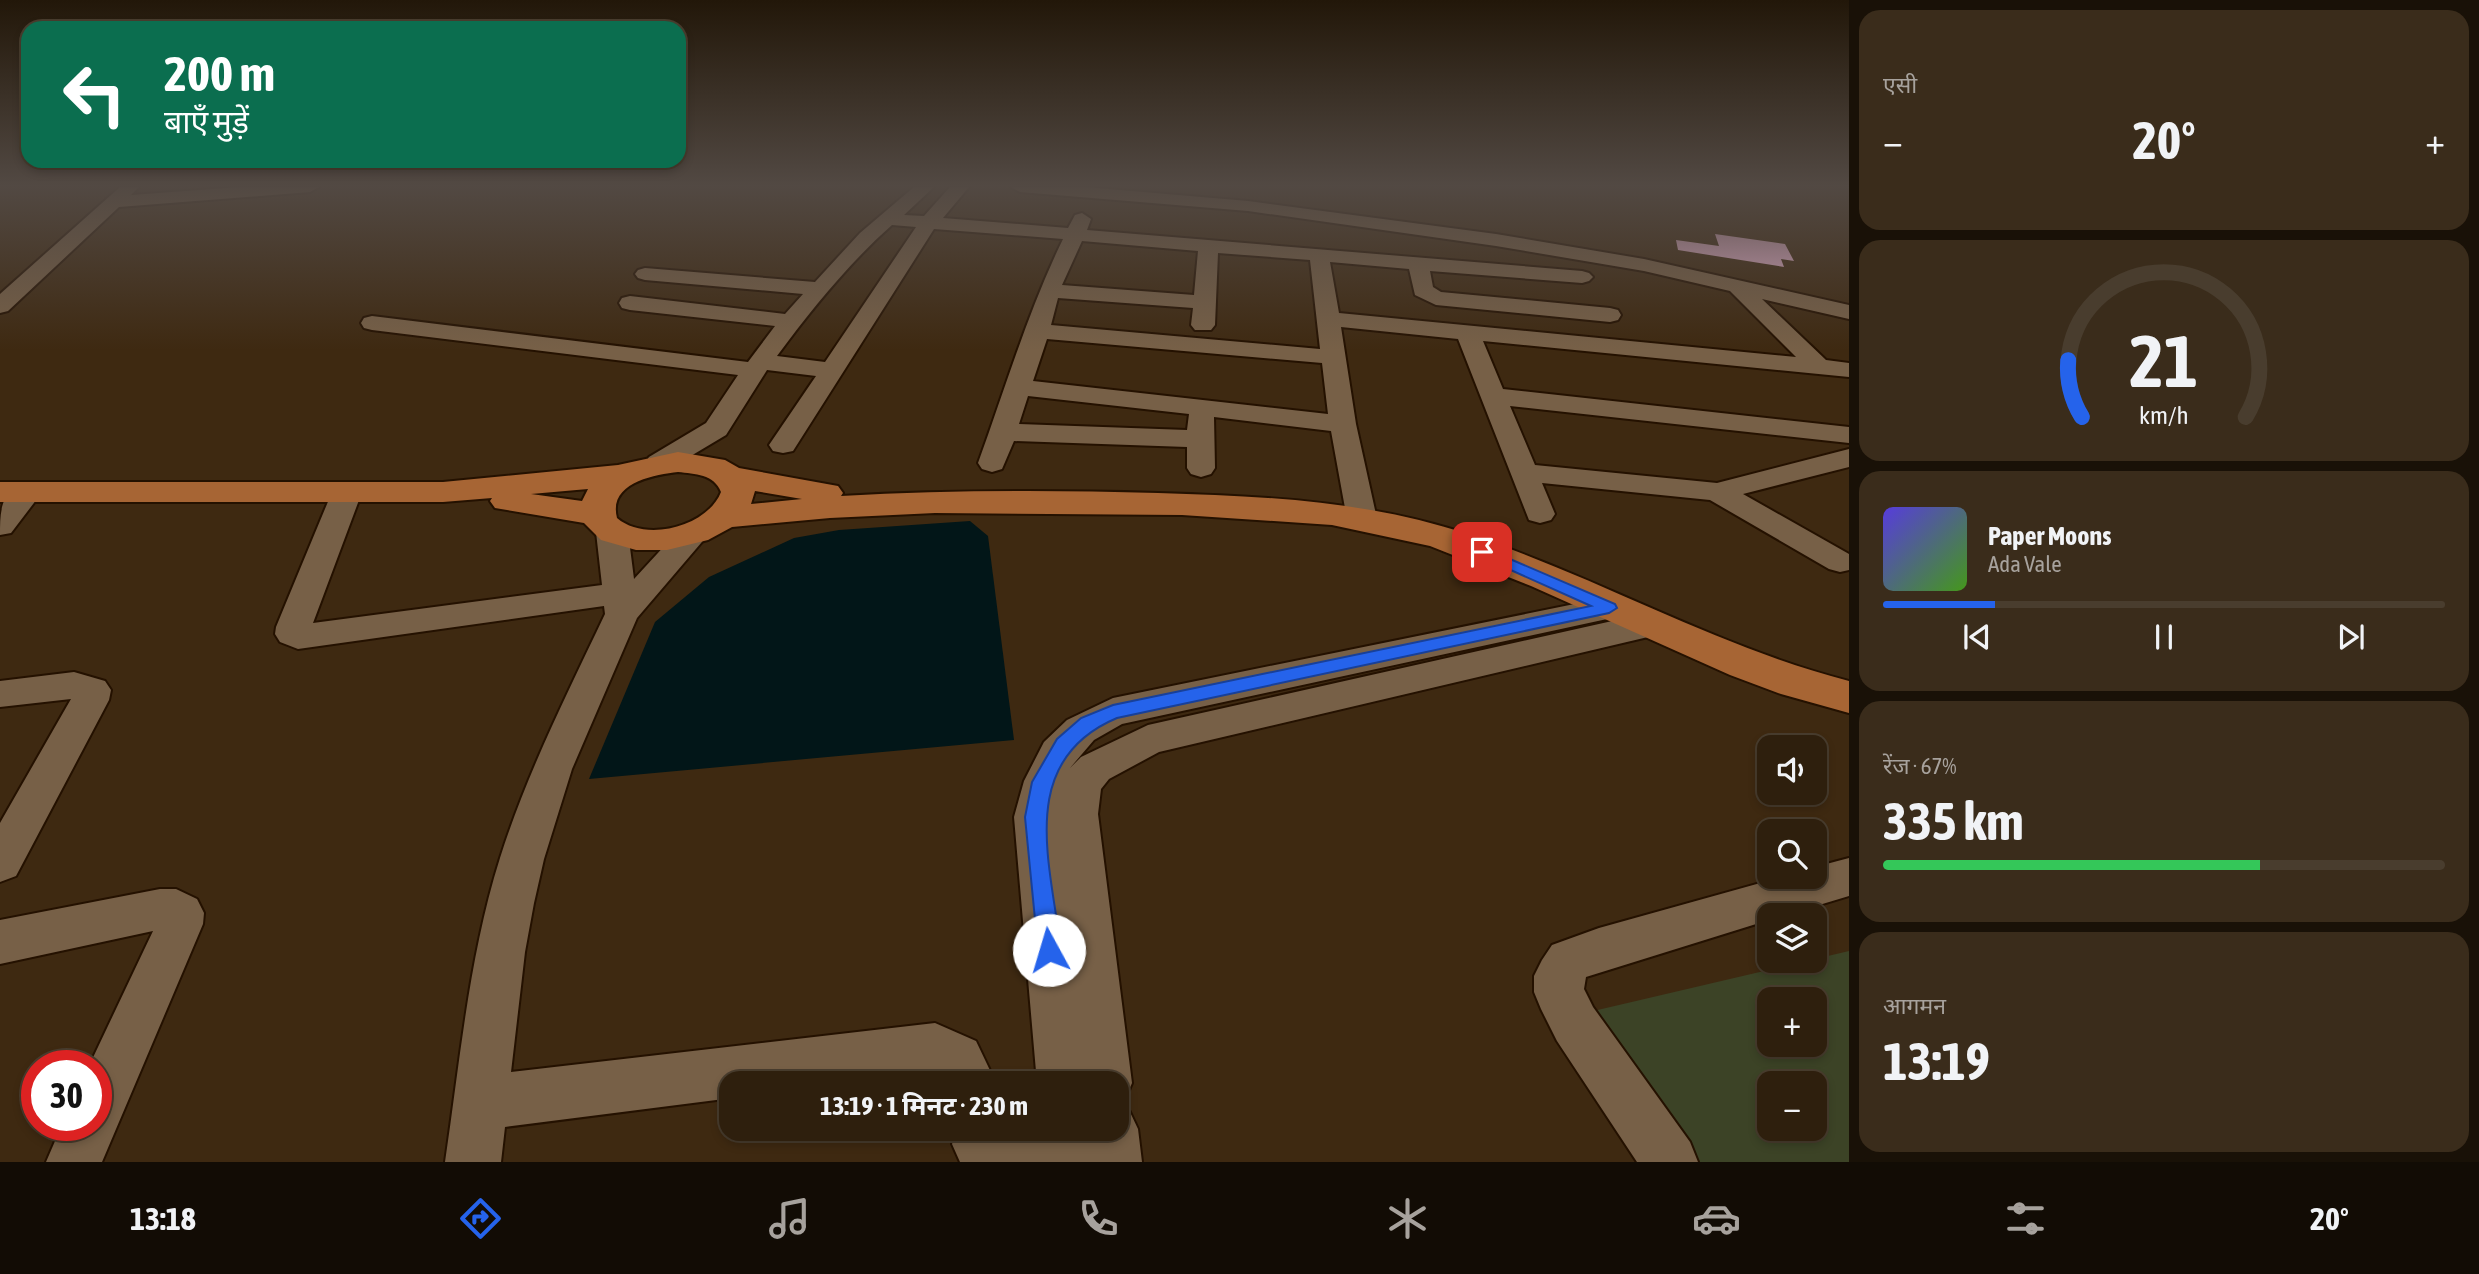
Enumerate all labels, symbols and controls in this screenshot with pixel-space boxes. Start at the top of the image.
text: 200 m [164,45,275,101]
icon: left [49,49,140,140]
text: एसी [1883,72,1917,98]
text: बाएँ मुड़ें [164,103,249,140]
text: 20° [2132,110,2196,170]
text: − [1883,119,1903,162]
text: + [2425,119,2445,162]
text: 21 [2130,319,2198,402]
text: km/h [2139,400,2189,428]
text: Paper Moons [1988,521,2111,551]
pin [1452,522,1512,582]
icon: arrive [1463,533,1501,571]
text: Ada Vale [1988,551,2062,577]
icon: previous [1958,618,1996,656]
icon: pause [2145,618,2183,656]
icon: next [2332,618,2370,656]
map controls [1757,735,1827,1141]
button: sound [1757,735,1827,805]
text: रेंज · 67% [1883,753,1957,779]
text: 335 km [1883,791,2024,851]
button: search [1757,819,1827,889]
button: layers [1757,903,1827,973]
position arrow [1012,913,1086,987]
button: + [1757,987,1827,1057]
text: आगमन [1883,993,1946,1019]
text: 13:19 [1883,1031,1990,1091]
speed limit sign: 30 [21,1050,112,1141]
button: − [1757,1071,1827,1141]
text: 13:19 · 1 मिनट · 230 m [820,1091,1028,1121]
icon: directions [456,1194,505,1243]
icon: music [765,1194,814,1243]
icon: phone [1074,1194,1123,1243]
icon: climate [1383,1194,1432,1243]
icon: car [1692,1194,1741,1243]
icon: filters [2001,1194,2050,1243]
text: 13:18 [130,1200,196,1237]
text: 20° [2310,1200,2349,1237]

